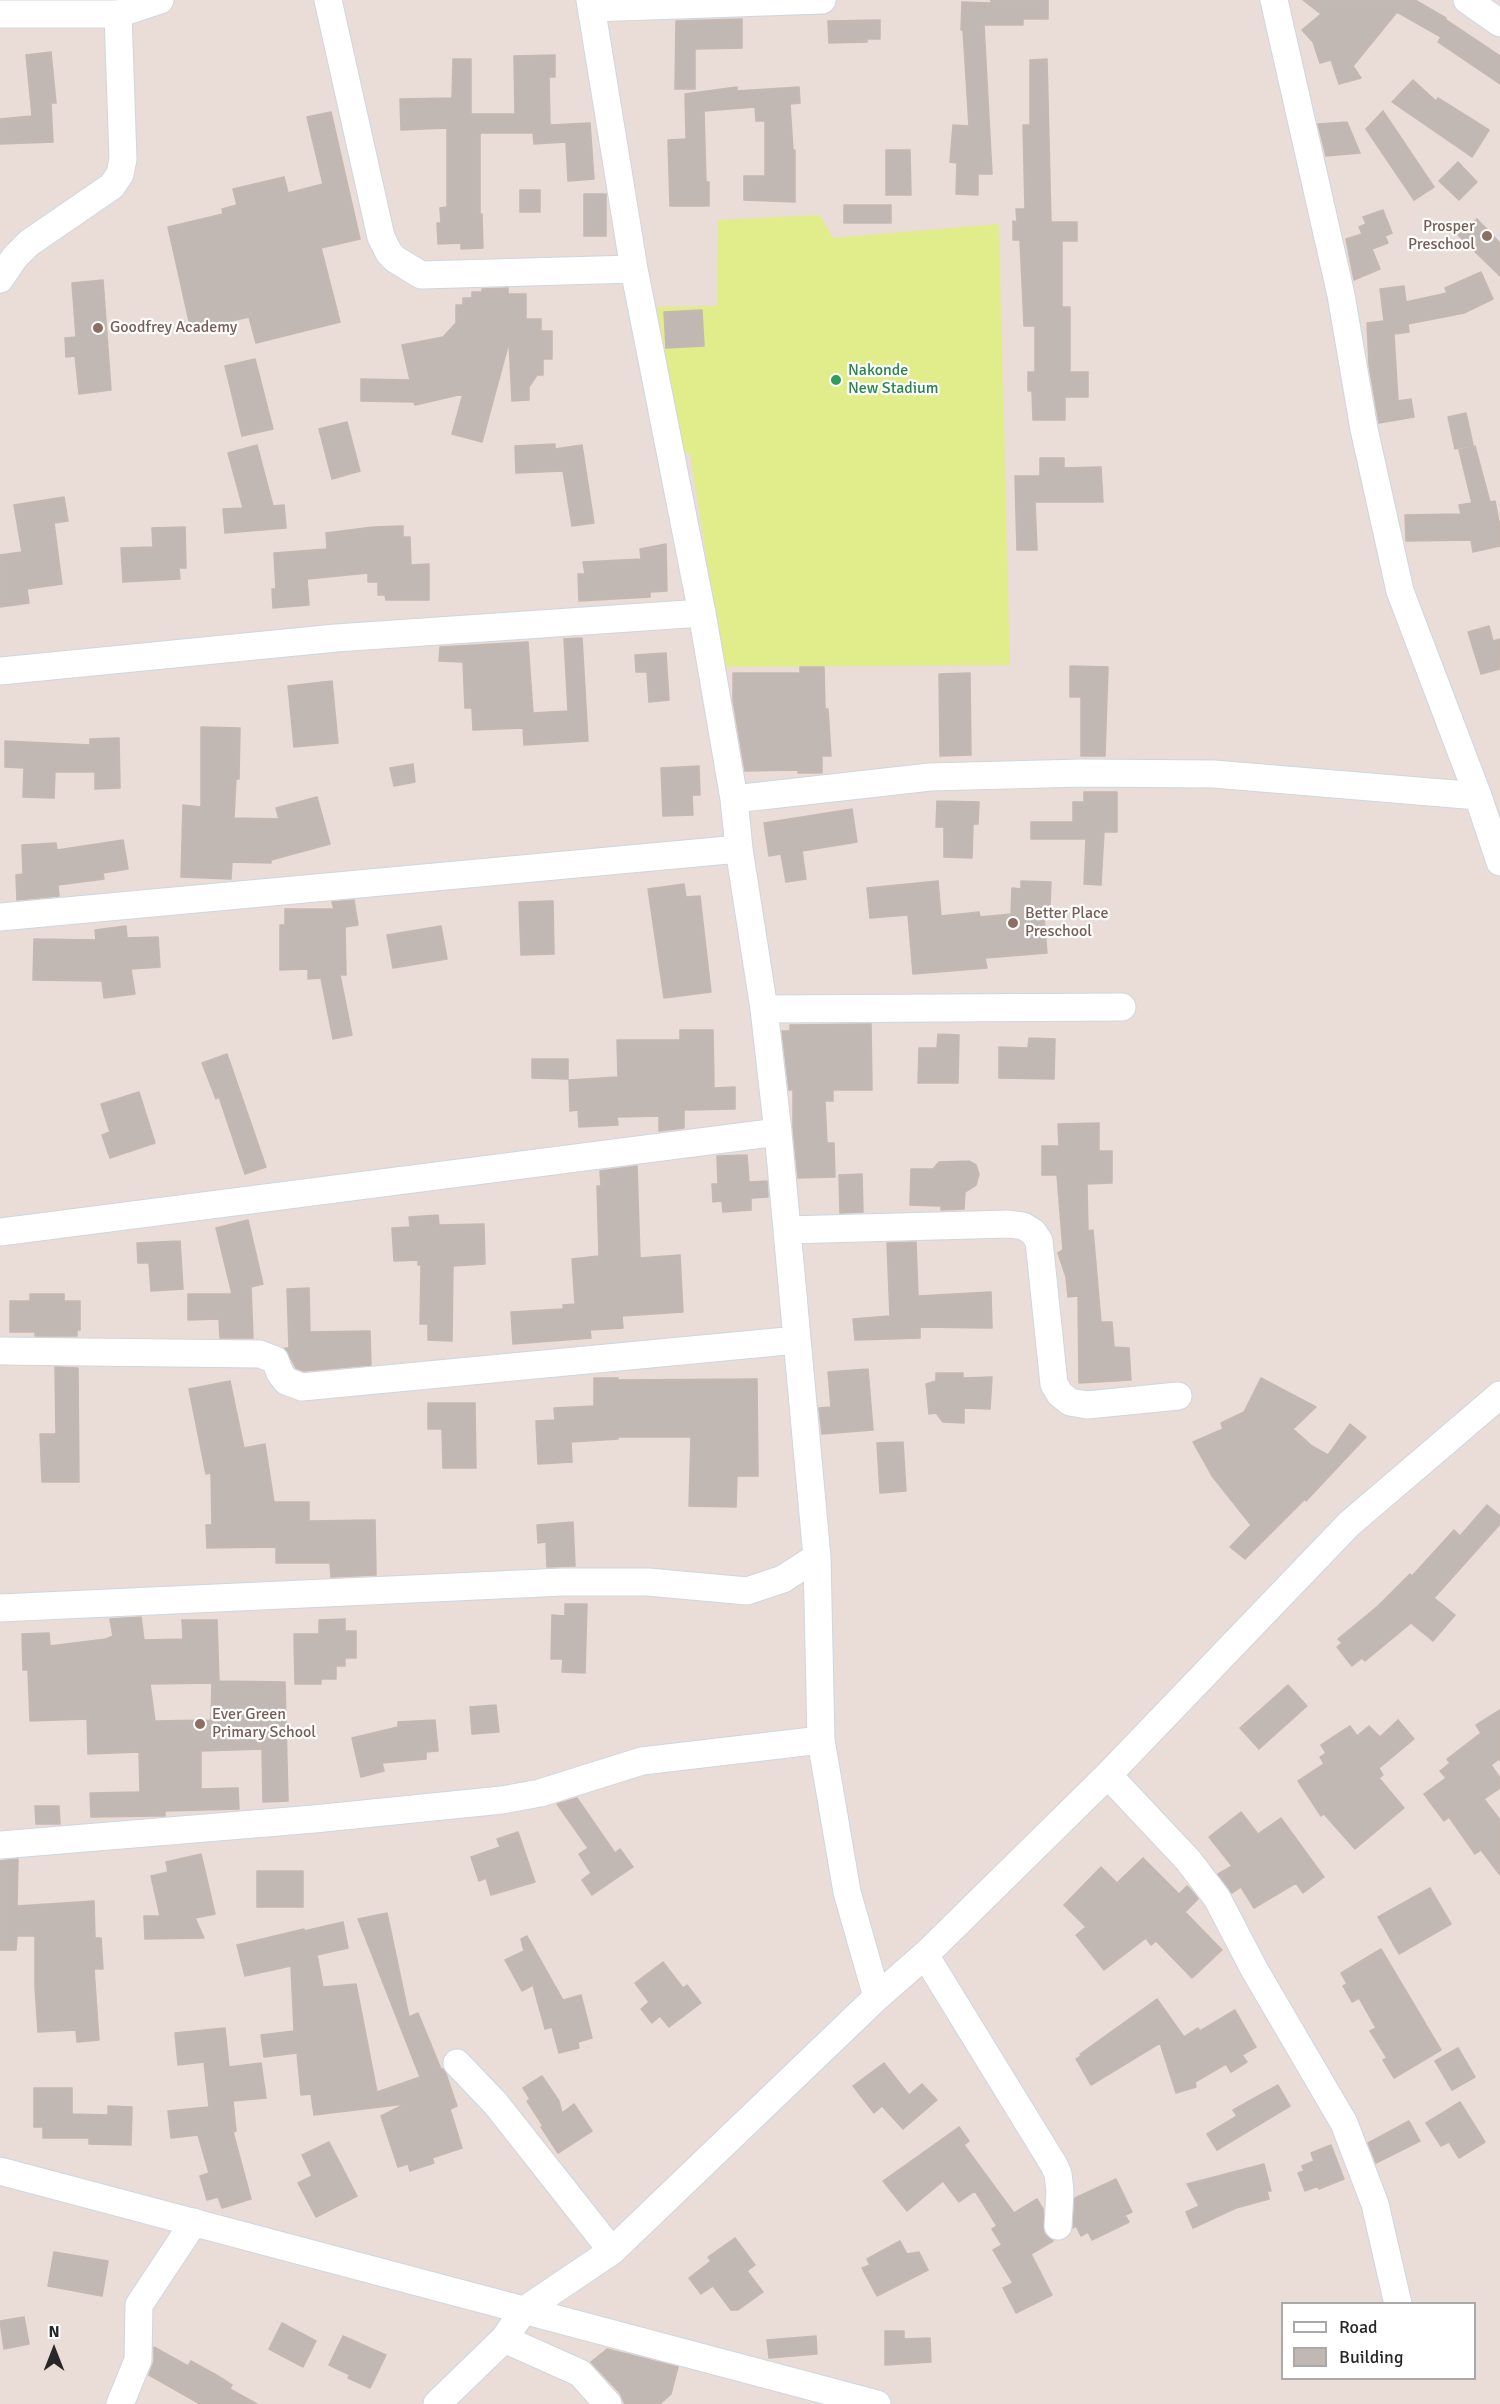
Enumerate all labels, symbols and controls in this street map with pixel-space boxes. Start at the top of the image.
place label: Prosper Preschool [1408,217,1475,255]
marker: Prosper Preschool [1480,229,1494,243]
place label: Goodfrey Academy [110,318,237,338]
marker: Goodfrey Academy [91,321,105,335]
place label: Nakonde New Stadium [848,361,939,399]
marker: Nakonde New Stadium [829,373,843,387]
place label: Better Place Preschool [1025,904,1108,942]
marker: Better Place Preschool [1006,916,1020,930]
place label: Ever Green Primary School [212,1705,316,1743]
marker: Ever Green Primary School [193,1717,207,1731]
legend [1281,2302,1476,2380]
text: Road [1339,2316,1378,2338]
north arrow [24,2320,84,2380]
text: N [48,2322,60,2342]
text: Building [1339,2346,1403,2368]

